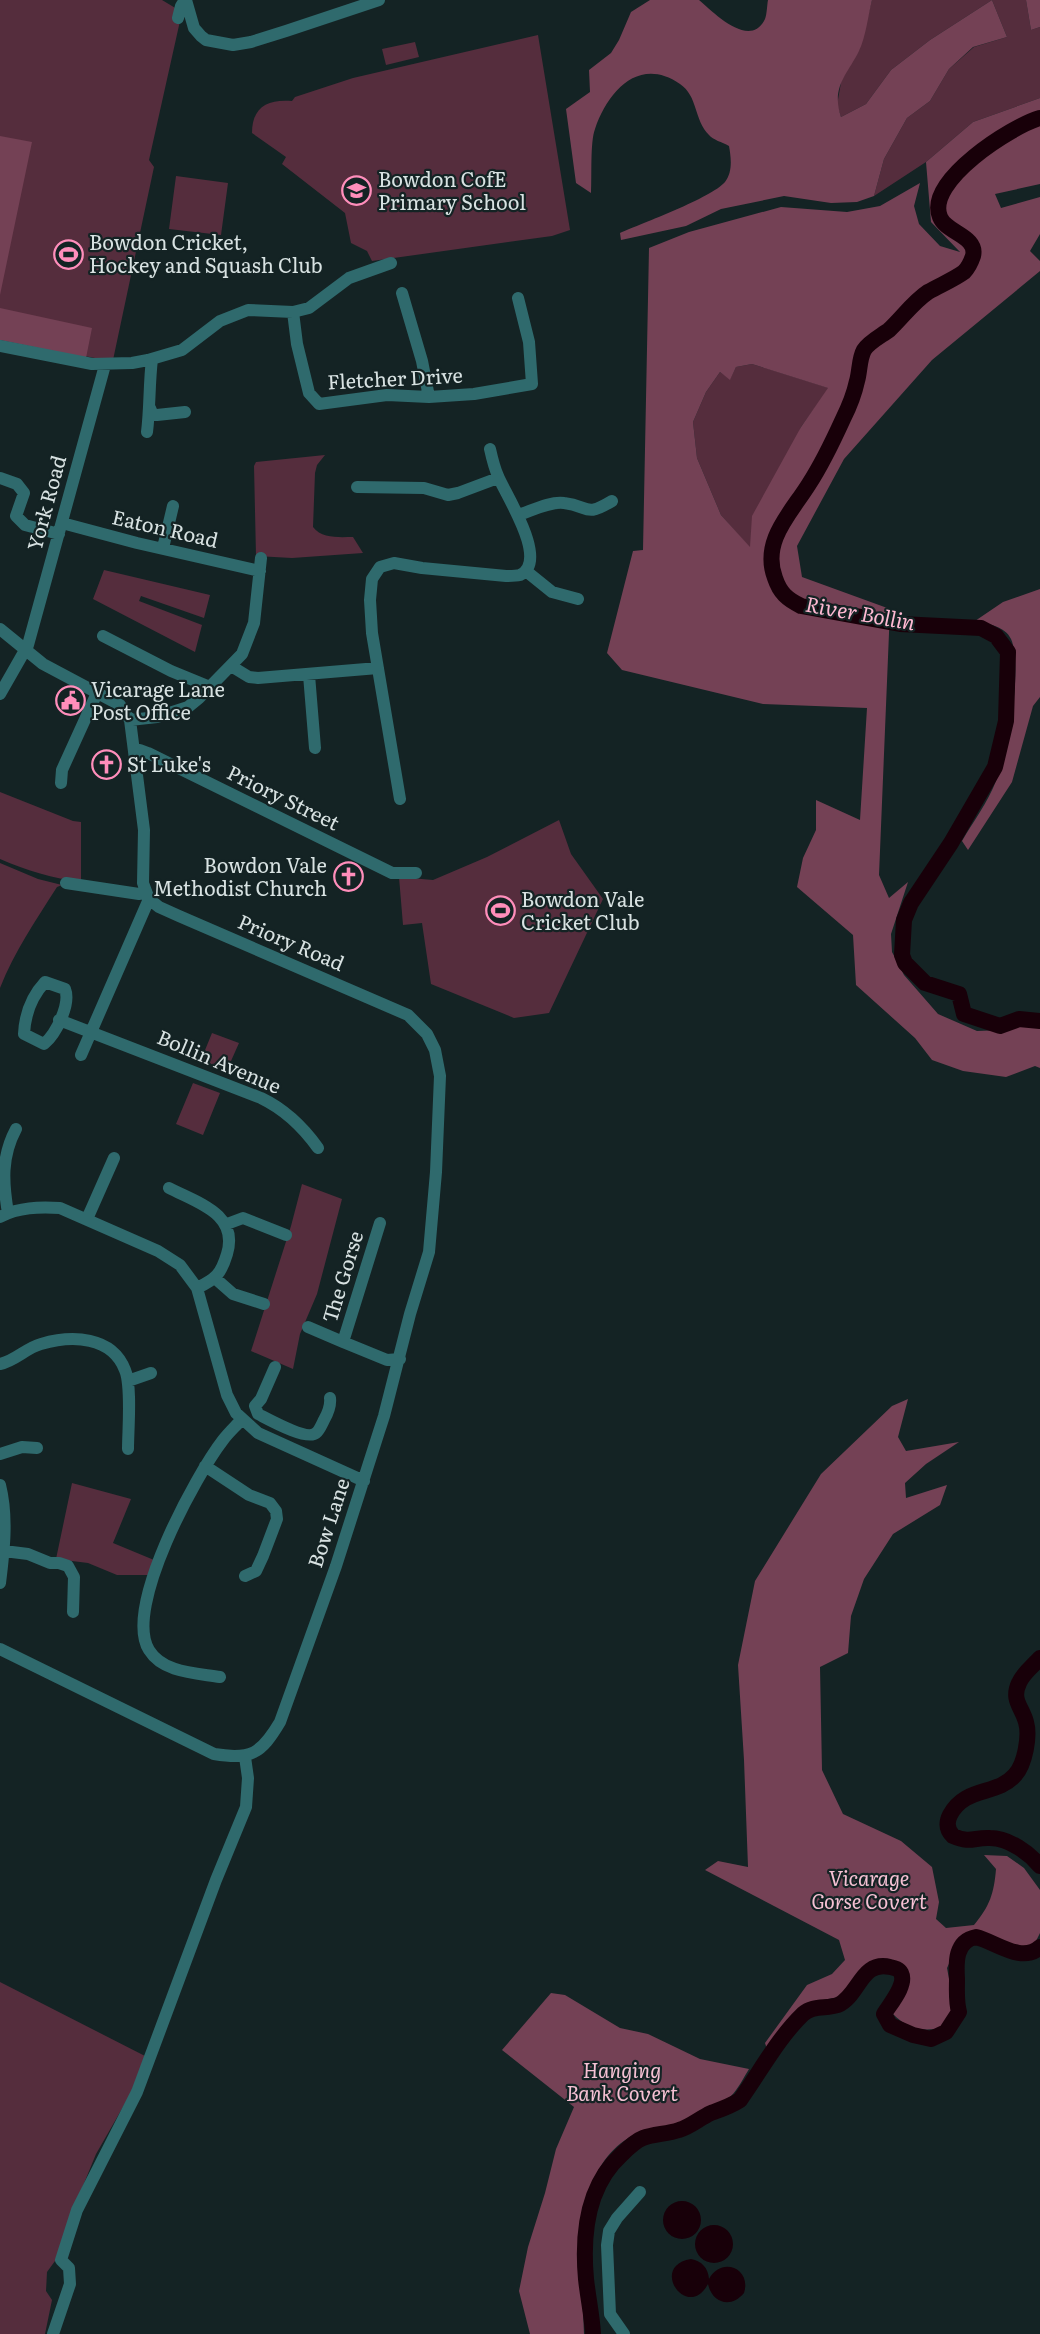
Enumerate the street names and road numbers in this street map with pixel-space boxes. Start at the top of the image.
street label: Fletcher Drive [326,358,463,396]
street label: York Road [18,451,72,554]
street label: Eaton Road [109,500,222,554]
street label: Priory Street [223,756,345,836]
street label: Priory Road [234,905,350,977]
street label: Bollin Avenue [153,1021,286,1100]
street label: The Gorse [313,1227,369,1326]
street label: Bow Lane [299,1474,356,1571]

